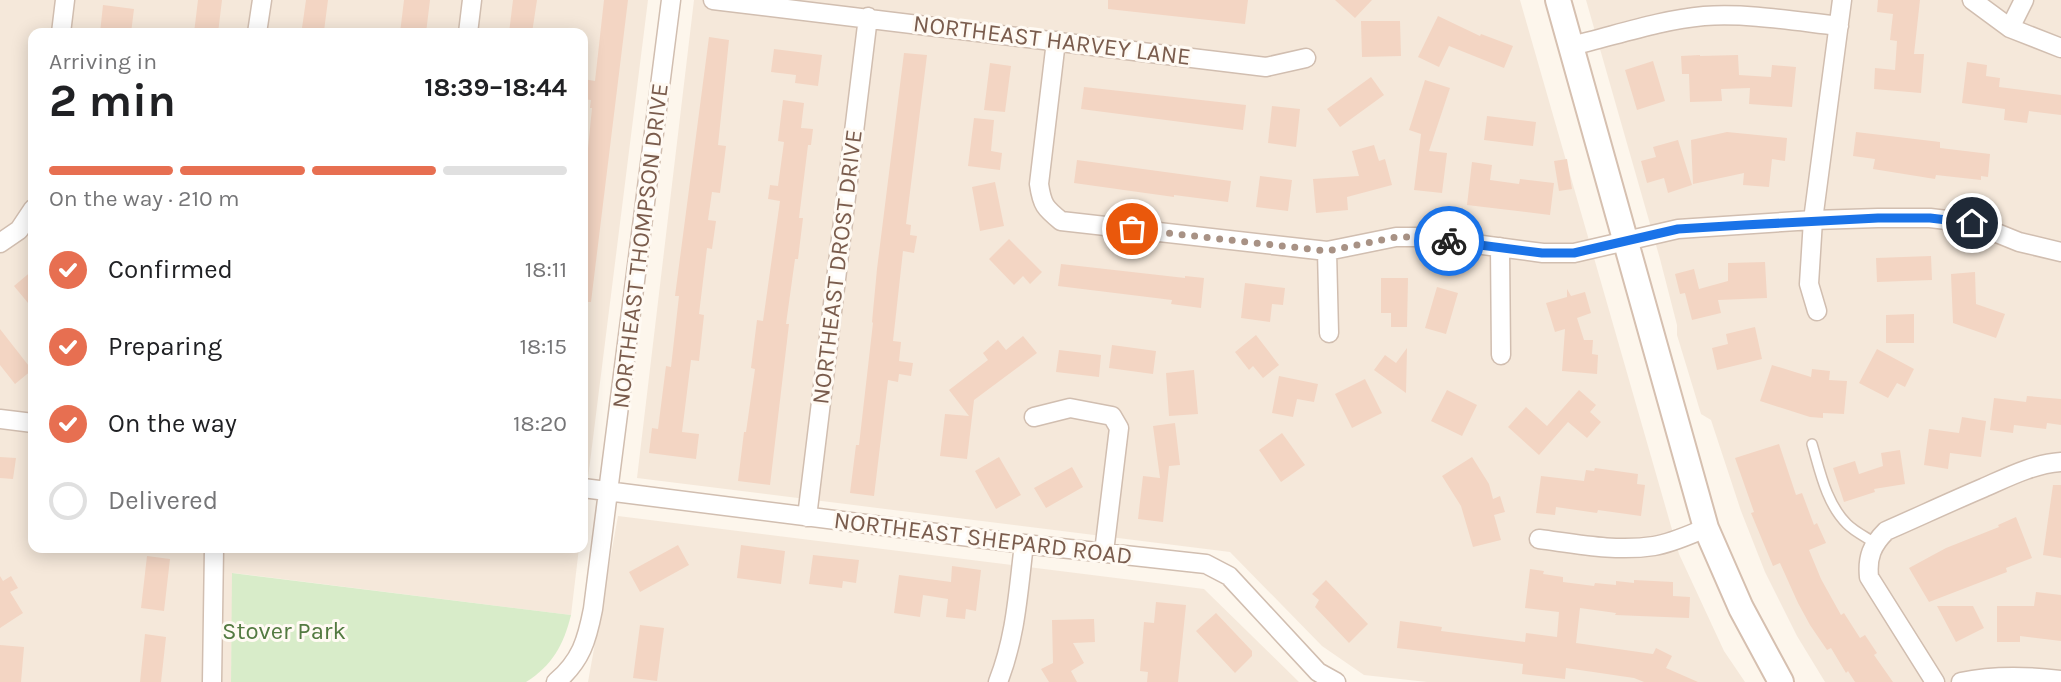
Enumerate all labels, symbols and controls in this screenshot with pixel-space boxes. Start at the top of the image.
street label: NORTHEAST HARVEY LANE [912,9,1192,71]
text: Arriving in [49,48,157,75]
text: 18:39–18:44 [424,72,567,103]
text: 2 min [49,74,176,128]
street label: NORTHEAST THOMPSON DRIVE [606,82,674,410]
street label: NORTHEAST DROST DRIVE [806,128,868,406]
text: On the way · 210 m [49,185,240,212]
pin [1942,193,2002,253]
pin [1102,199,1162,259]
icon: home [1953,204,1991,242]
courier [1414,206,1484,276]
icon: bag [1113,210,1151,248]
icon: bike [1430,222,1468,260]
icon: check [49,251,87,289]
text: Confirmed [108,254,233,285]
text: 18:11 [525,256,567,283]
icon: check [49,328,87,366]
text: Preparing [108,331,222,362]
text: 18:15 [519,333,567,360]
icon: check [49,405,87,443]
text: On the way [108,408,237,439]
text: 18:20 [513,410,567,437]
text: Delivered [108,485,218,516]
street label: NORTHEAST SHEPARD ROAD [832,506,1134,570]
park label: Stover Park [222,617,346,645]

